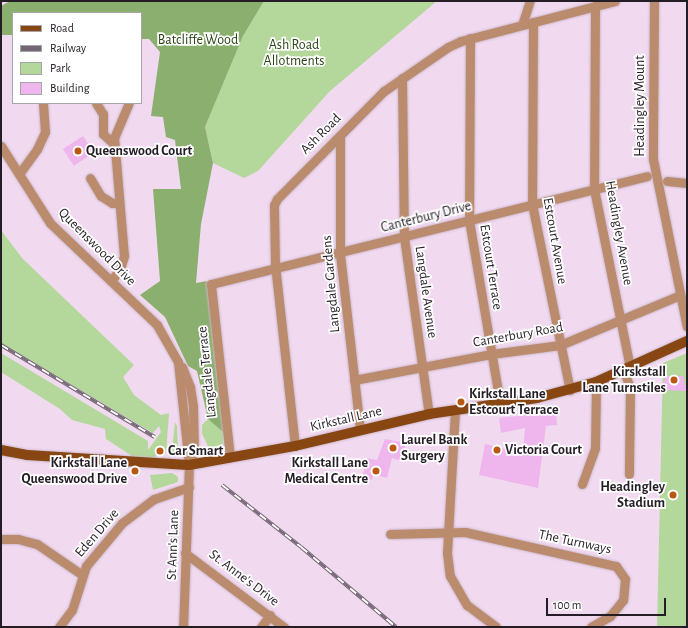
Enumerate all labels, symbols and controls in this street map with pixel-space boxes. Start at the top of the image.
legend [12,12,142,104]
text: Road [50,22,74,34]
park label: Batcliffe Wood [158,32,238,48]
park label: Ash Road Allotments [264,37,324,70]
text: Railway [50,42,86,54]
street label: Headingley Mount [632,55,648,157]
text: Park [50,62,71,74]
text: Building [50,82,90,94]
street label: Ash Road [297,110,345,158]
place label: Queenswood Court [86,143,192,159]
marker: Queenswood Court [73,146,83,156]
street label: Headingley Avenue [602,179,636,287]
street label: Estcourt Avenue [539,196,571,286]
street label: Canterbury Drive [379,198,473,236]
street label: Queenswood Drive [55,205,139,289]
street label: Estcourt Terrace [476,223,506,311]
street label: Langdale Gardens [318,235,344,333]
street label: Langdale Avenue [411,245,441,339]
street label: Canterbury Road [472,319,564,351]
street label: Langdale Terrace [194,326,220,418]
place label: Kirskstall Lane Turnstiles [582,364,666,396]
marker: Kirskstall Lane Turnstiles [669,375,679,385]
place label: Kirkstall Lane Estcourt Terrace [469,386,559,418]
marker: Kirkstall Lane Estcourt Terrace [456,397,466,407]
street label: Kirkstall Lane [308,403,384,435]
place label: Laurel Bank Surgery [401,432,467,464]
place label: Victoria Court [505,442,582,458]
place label: Car Smart [168,443,223,459]
marker: Laurel Bank Surgery [388,443,398,453]
marker: Victoria Court [492,445,502,455]
marker: Car Smart [155,446,165,456]
place label: Kirkstall Lane Queenswood Drive [21,455,127,488]
place label: Kirkstall Lane Medical Centre [284,455,368,488]
marker: Kirkstall Lane Queenswood Drive [130,466,140,476]
marker: Kirkstall Lane Medical Centre [371,466,381,476]
place label: Headingley Stadium [600,479,665,512]
marker: Headingley Stadium [668,490,678,500]
street label: Eden Drive [71,505,123,561]
street label: St Ann's Lane [163,510,183,580]
street label: The Turnways [537,526,613,558]
street label: St. Anne's Drive [206,546,282,610]
scale bar [548,590,668,616]
text: 100 m [553,599,581,611]

